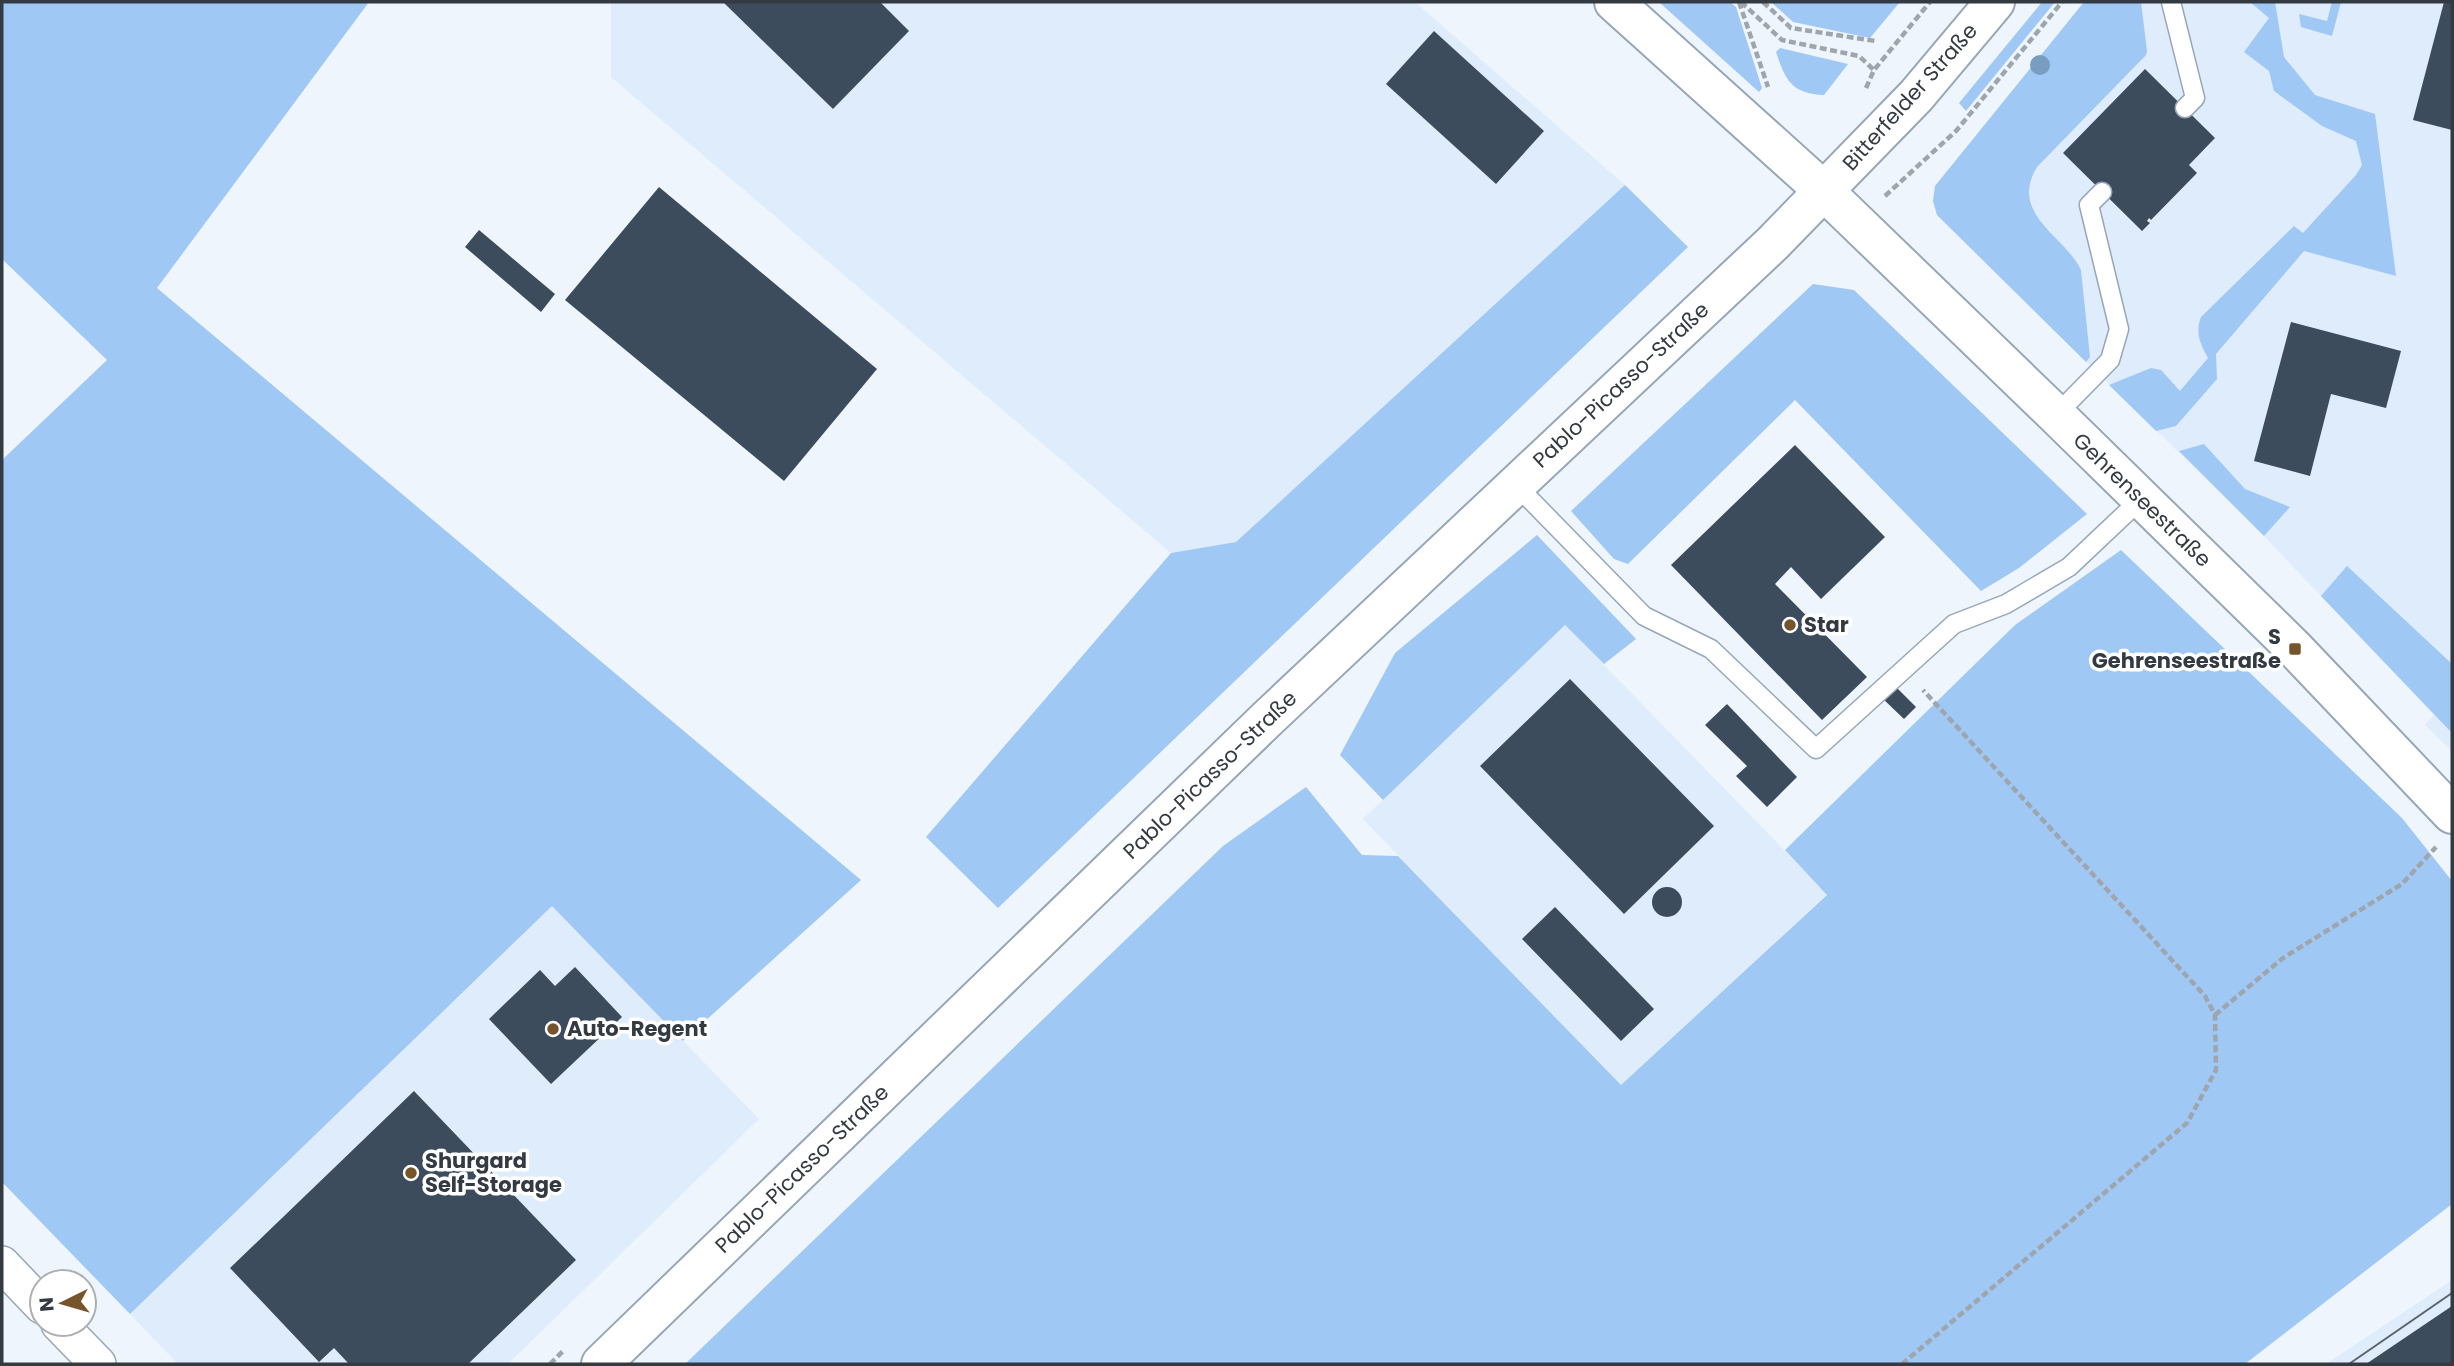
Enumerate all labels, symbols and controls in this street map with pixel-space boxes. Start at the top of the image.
street label: Bitterfelder Straße [1836,17,1984,177]
street label: Pablo-Picasso-Straße [1526,295,1715,474]
street label: Gehrenseestraße [2067,426,2218,573]
place label: Star [1804,610,1849,639]
marker: Star [1782,617,1798,633]
place label: S Gehrenseestraße [2092,622,2281,675]
marker: S Gehrenseestraße [2287,641,2303,657]
street label: Pablo-Picasso-Straße [1116,684,1303,865]
place label: Auto-Regent [567,1014,707,1043]
marker: Auto-Regent [545,1021,561,1037]
street label: Pablo-Picasso-Straße [708,1078,895,1259]
place label: Shurgard Self-Storage [425,1146,562,1199]
marker: Shurgard Self-Storage [403,1165,419,1181]
north arrow [28,1268,98,1338]
text: N [32,1296,61,1313]

